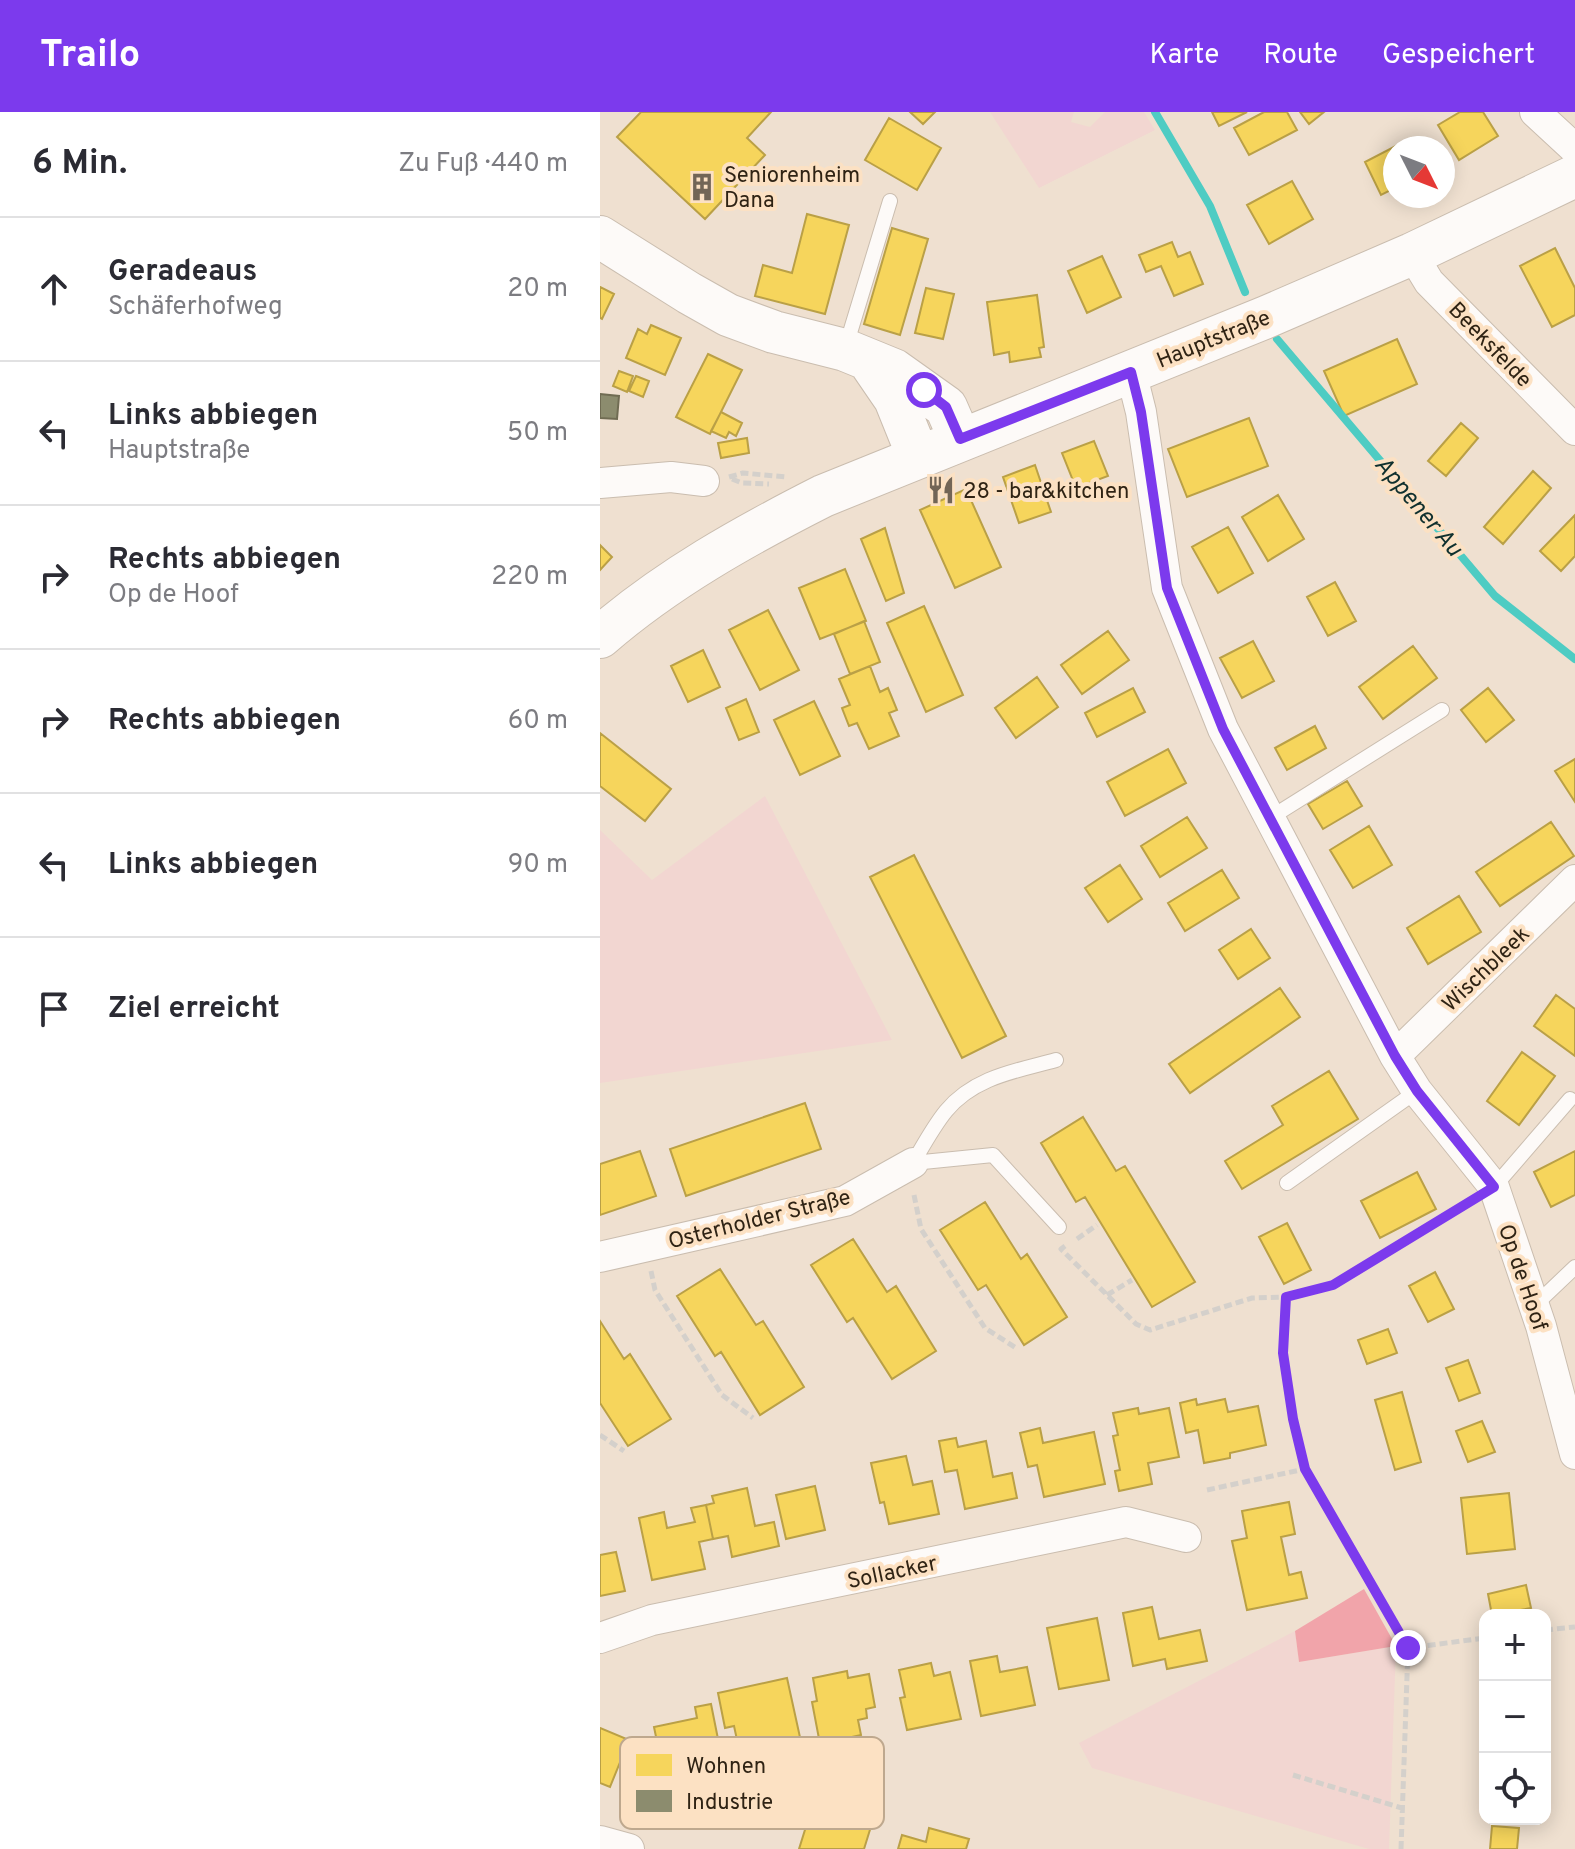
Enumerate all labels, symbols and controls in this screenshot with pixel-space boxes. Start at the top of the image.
text: Trailo [40,32,140,81]
text: Karte [1149,38,1219,74]
text: Route [1263,38,1338,74]
text: Gespeichert [1382,38,1535,74]
north arrow [1383,136,1455,208]
text: 6 Min. [32,143,127,186]
text: Zu Fuß · 440 m [398,148,568,181]
place label: Seniorenheim Dana [724,163,860,215]
building icon: Seniorenheim Dana [687,172,717,202]
text: Geradeaus [108,254,257,291]
icon: ahead [32,267,76,311]
text: 20 m [507,273,568,306]
text: Schäferhofweg [108,291,283,324]
street label: Beeksfelde [1442,297,1537,394]
street label: Hauptstraße [1153,305,1275,375]
route start [906,372,942,408]
text: Links abbiegen [108,398,318,435]
icon: left [32,411,76,455]
text: 50 m [507,417,568,450]
text: Hauptstraße [108,435,250,468]
water label: Appener Au [1367,451,1469,564]
restaurant icon: 28 - bar&kitchen [926,475,956,505]
place label: 28 - bar&kitchen [963,479,1129,506]
text: Rechts abbiegen [108,542,341,579]
icon: right [32,555,76,599]
text: 220 m [491,561,568,594]
text: Op de Hoof [108,579,239,612]
icon: right [32,699,76,743]
text: Rechts abbiegen [108,703,341,740]
text: 60 m [508,705,568,738]
icon: left [32,843,76,887]
text: Links abbiegen [108,847,318,884]
text: 90 m [508,849,568,882]
street label: Wischbleek [1437,921,1536,1018]
icon: arrive [32,987,76,1031]
text: Ziel erreicht [108,991,280,1028]
street label: Osterholder Straße [666,1185,854,1256]
street label: Op de Hoof [1491,1221,1552,1334]
street label: Sollacker [845,1551,940,1596]
map controls [1479,1609,1551,1825]
button: + [1479,1609,1551,1681]
route end [1390,1630,1426,1666]
button: − [1479,1681,1551,1753]
legend [620,1737,884,1829]
button: locate [1479,1753,1551,1825]
text: Wohnen [686,1754,766,1781]
text: Industrie [686,1790,773,1817]

